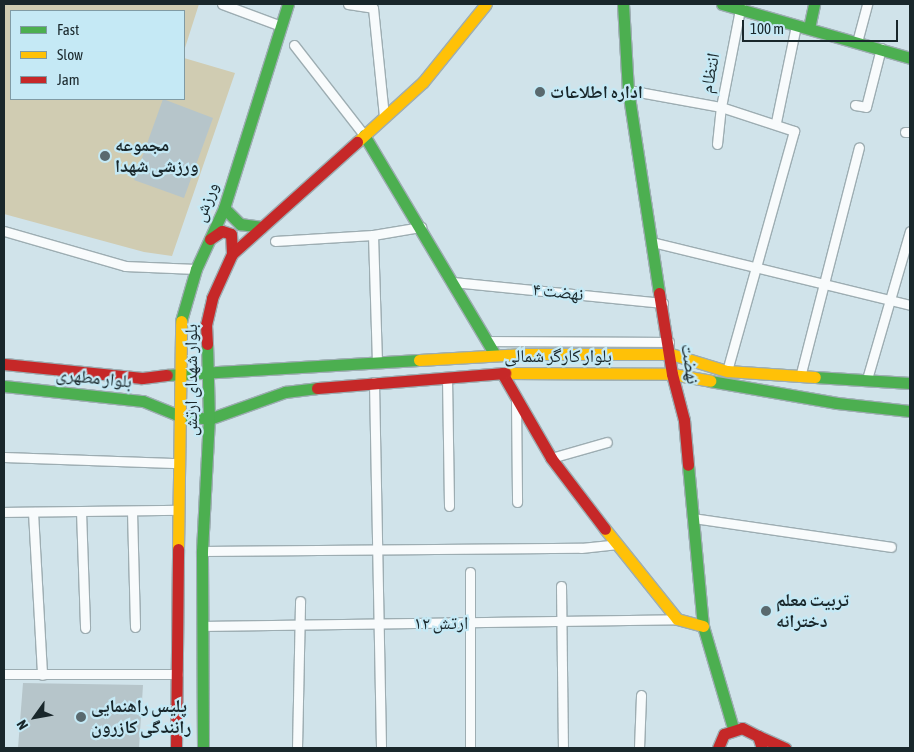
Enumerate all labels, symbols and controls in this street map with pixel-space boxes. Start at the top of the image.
legend [10,10,185,100]
scale bar [744,10,900,42]
text: 100 m [750,20,784,37]
text: Fast [57,21,79,38]
text: Slow [57,46,83,63]
street label: انتظام [696,51,724,95]
text: Jam [57,71,80,88]
place label: اداره اطلاعات [550,81,643,103]
marker: اداره اطلاعات [534,86,546,98]
place label: مجموعه ورزشی شهدا [115,135,199,178]
marker: مجموعه ورزشی شهدا [99,150,111,162]
street label: ورزش [189,179,223,225]
street label: نهضت ۴ [531,279,585,305]
street label: بلوار شهدای ارتش [180,324,202,436]
street label: نهضت [676,342,704,386]
street label: بلوار کارگر شمالی [504,345,612,367]
street label: بلوار مطهری [55,363,133,393]
place label: تربیت معلم دخترانه [776,590,849,632]
marker: تربیت معلم دخترانه [760,605,772,617]
street label: ارتش ۱۲ [414,612,468,634]
north arrow [10,692,60,742]
place label: پلیس راهنمایی رانندگی کازرون [91,696,191,739]
marker: پلیس راهنمایی رانندگی کازرون [75,711,87,723]
text: N [13,717,31,733]

